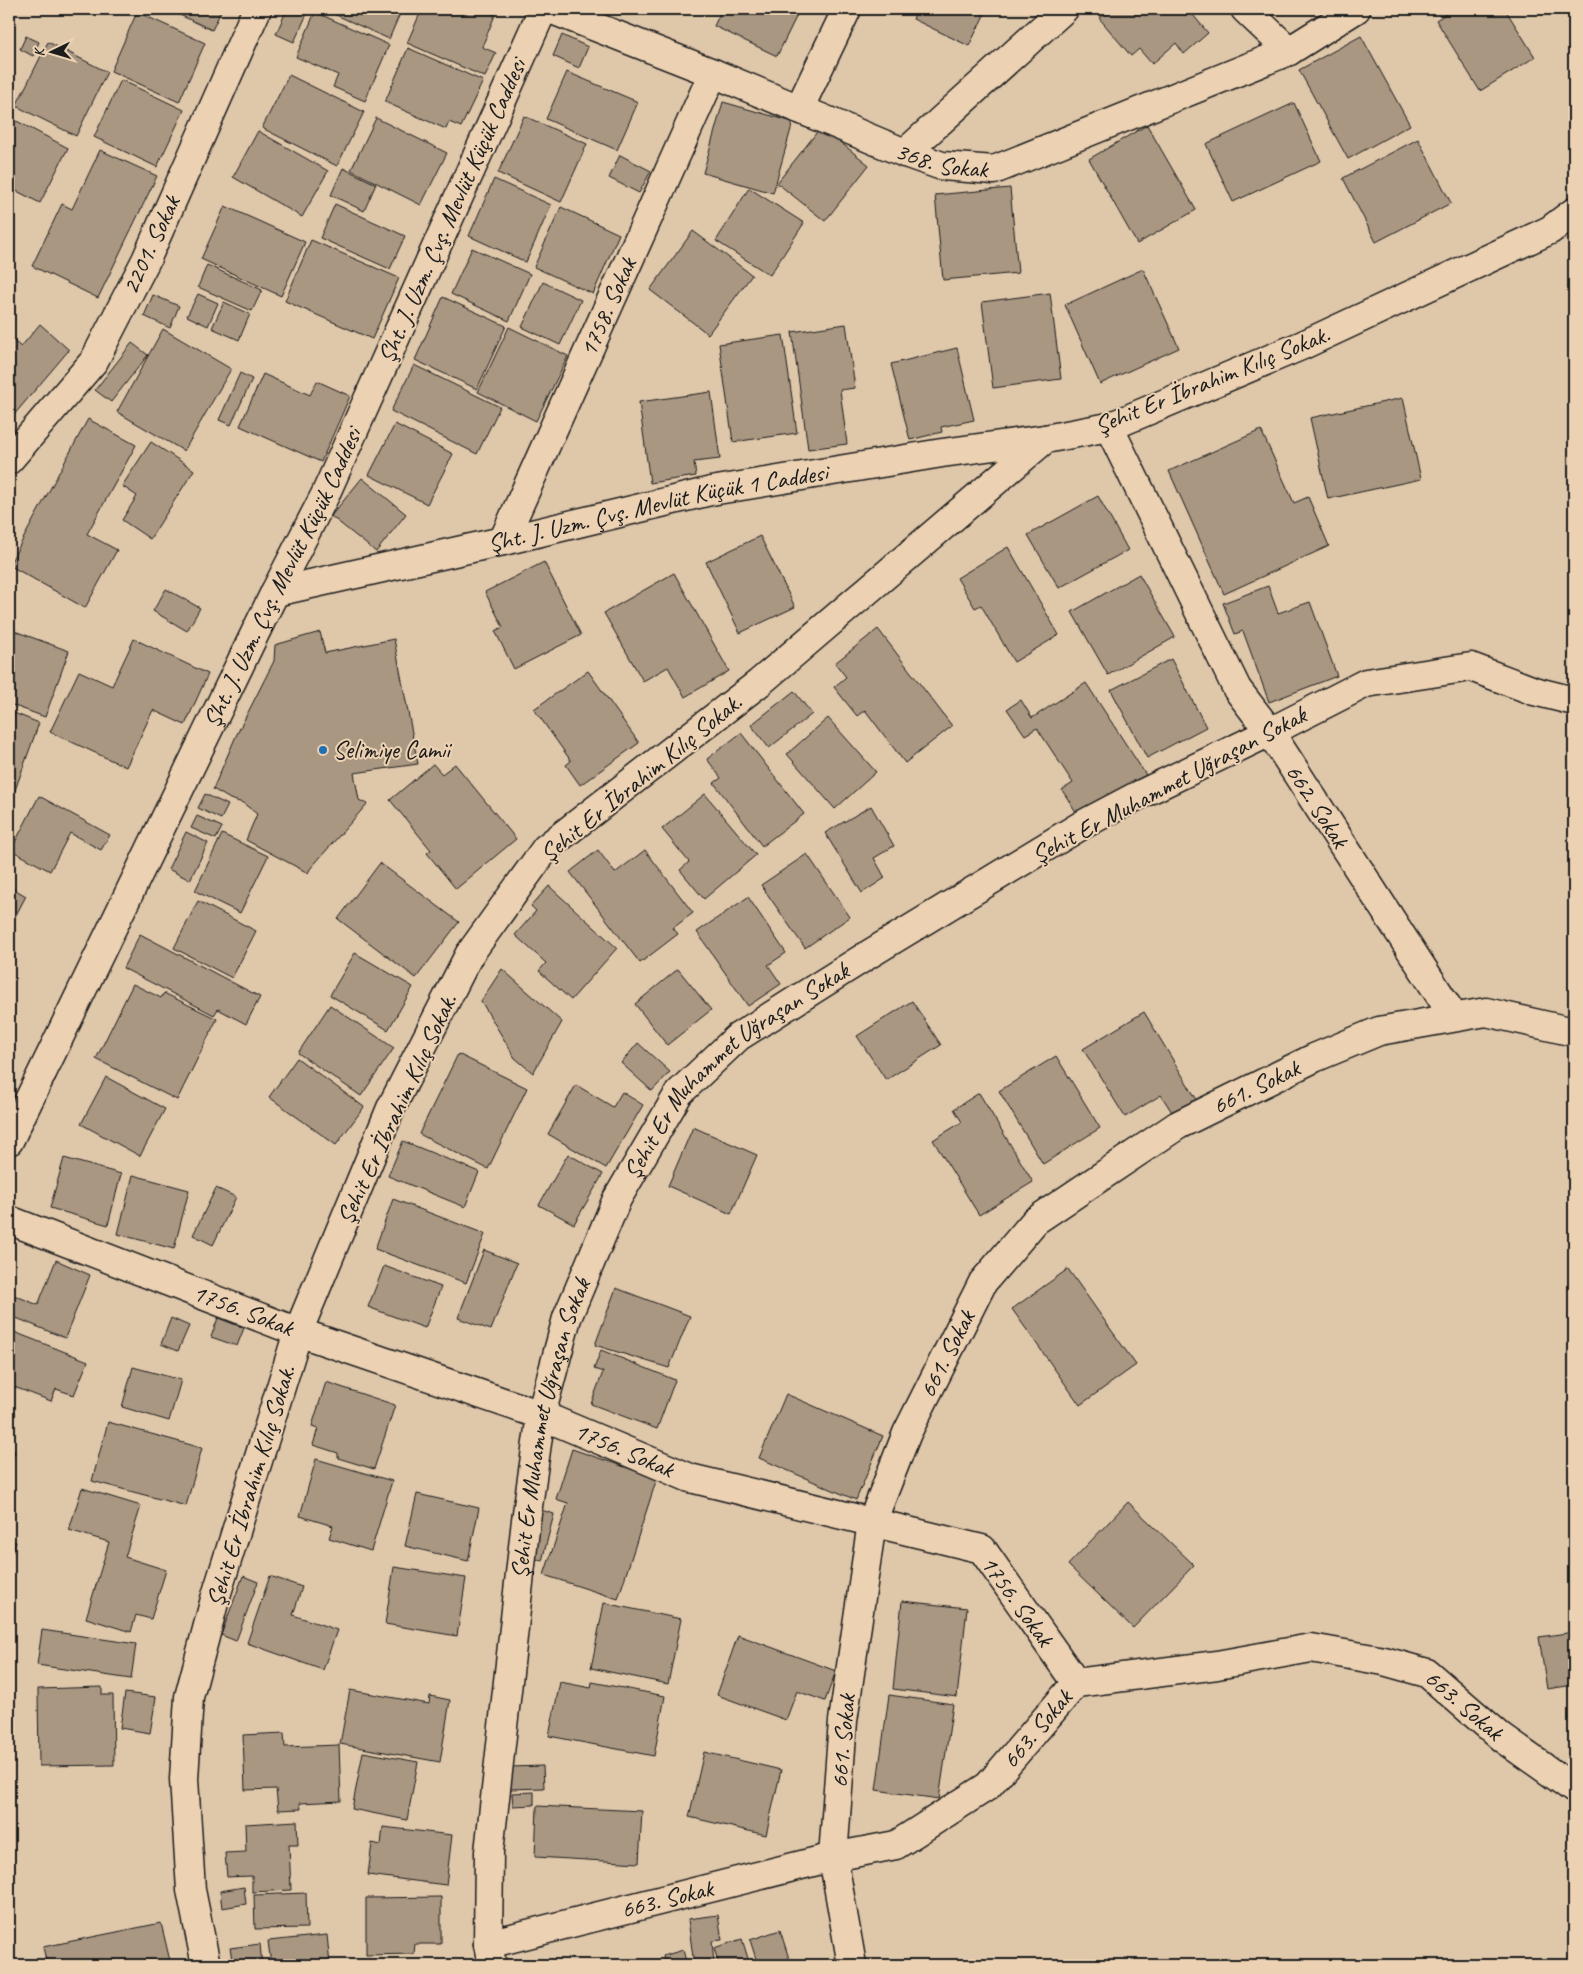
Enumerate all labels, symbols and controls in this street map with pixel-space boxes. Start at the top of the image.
north arrow [28,28,78,78]
text: K [31,46,48,57]
street label: Şht. J. Uzm. Çvş. Mevlüt Küçük Caddesi [370,51,535,368]
street label: 368. Sokak [890,135,991,186]
street label: 2201. Sokak [114,189,188,299]
street label: 1758. Sokak [572,251,645,361]
street label: Şehit Er İbrahim Kılıç Sokak. [1090,318,1334,442]
street label: Şht. J. Uzm. Çvş. Mevlüt Küçük Caddesi [196,420,370,733]
street label: Şht. J. Uzm. Çvş. Mevlüt Küçük 1 Caddesi [485,456,833,560]
street label: Şehit Er İbrahim Kılıç Sokak. [533,687,749,869]
street label: Şehit Er Muhammet Uğraşan Sokak [1026,698,1313,871]
place label: Selimiye Camii [333,734,453,766]
marker: Selimiye Camii [317,744,329,756]
street label: 662. Sokak [1278,758,1357,856]
street label: Şehit Er Muhammet Uğraşan Sokak [616,954,857,1185]
street label: Şehit Er İbrahim Kılıç Sokak. [329,988,465,1229]
street label: 661. Sokak [1207,1051,1307,1122]
street label: Şehit Er Muhammet Uğraşan Sokak [504,1272,599,1580]
street label: 1756. Sokak [188,1276,299,1344]
street label: 661. Sokak [911,1303,983,1403]
street label: Şehit Er İbrahim Kılıç Sokak. [199,1361,303,1611]
street label: 1756. Sokak [569,1415,680,1486]
street label: 1756. Sokak [973,1549,1062,1654]
street label: 663. Sokak [1418,1662,1511,1749]
street label: 663. Sokak [995,1681,1081,1775]
street label: 661. Sokak [823,1691,863,1789]
street label: 663. Sokak [618,1872,718,1926]

